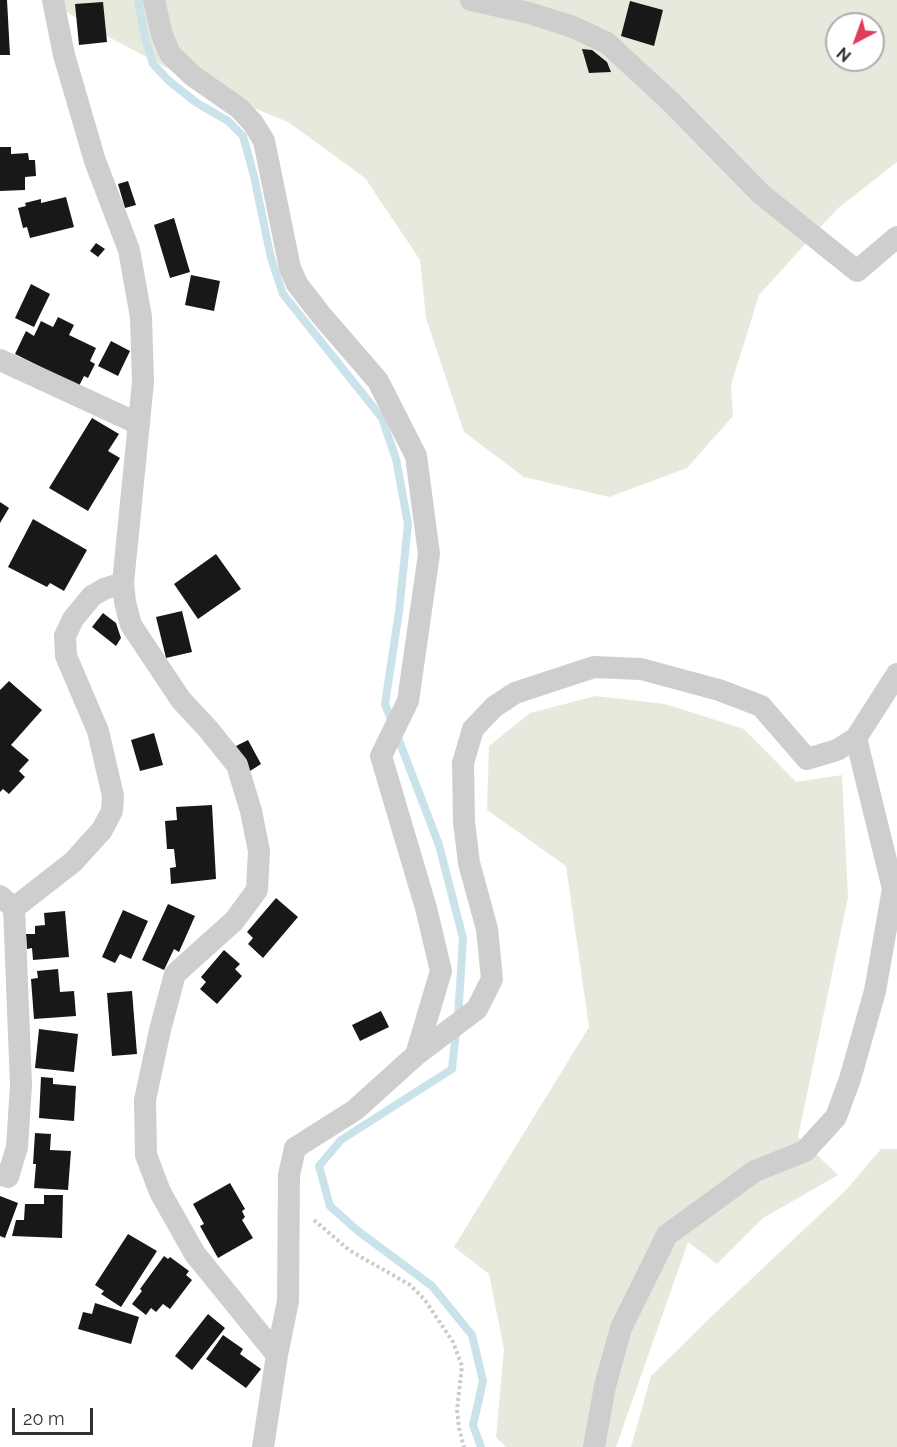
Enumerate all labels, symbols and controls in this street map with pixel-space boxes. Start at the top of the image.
north arrow [825,12,885,72]
text: N [833,43,855,66]
scale bar [15,1396,96,1434]
text: 20 m [23,1408,65,1429]

